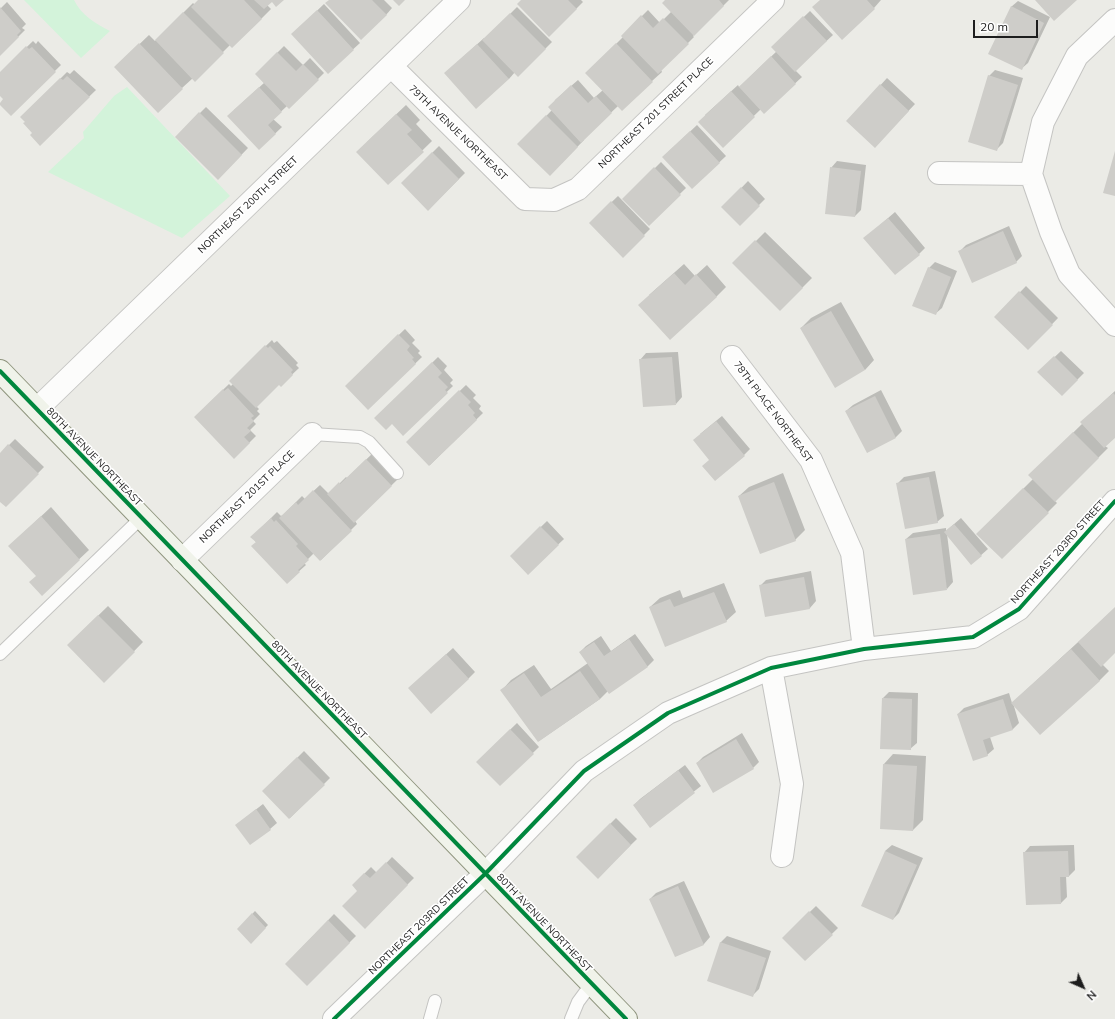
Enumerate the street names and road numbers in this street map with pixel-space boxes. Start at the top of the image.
street label: NORTHEAST 201 STREET PLACE [596,55,716,171]
street label: 79TH AVENUE NORTHEAST [406,83,510,183]
street label: NORTHEAST 200TH STREET [195,154,301,256]
street label: 78TH PLACE NORTHEAST [731,359,815,465]
street label: 80TH AVENUE NORTHEAST [44,405,144,509]
street label: NORTHEAST 201ST PLACE [197,448,297,546]
street label: NORTHEAST 203RD STREET [1008,498,1108,606]
street label: 80TH AVENUE NORTHEAST [269,638,369,742]
street label: 80TH AVENUE NORTHEAST [494,871,594,975]
street label: NORTHEAST 203RD STREET [366,875,472,977]

